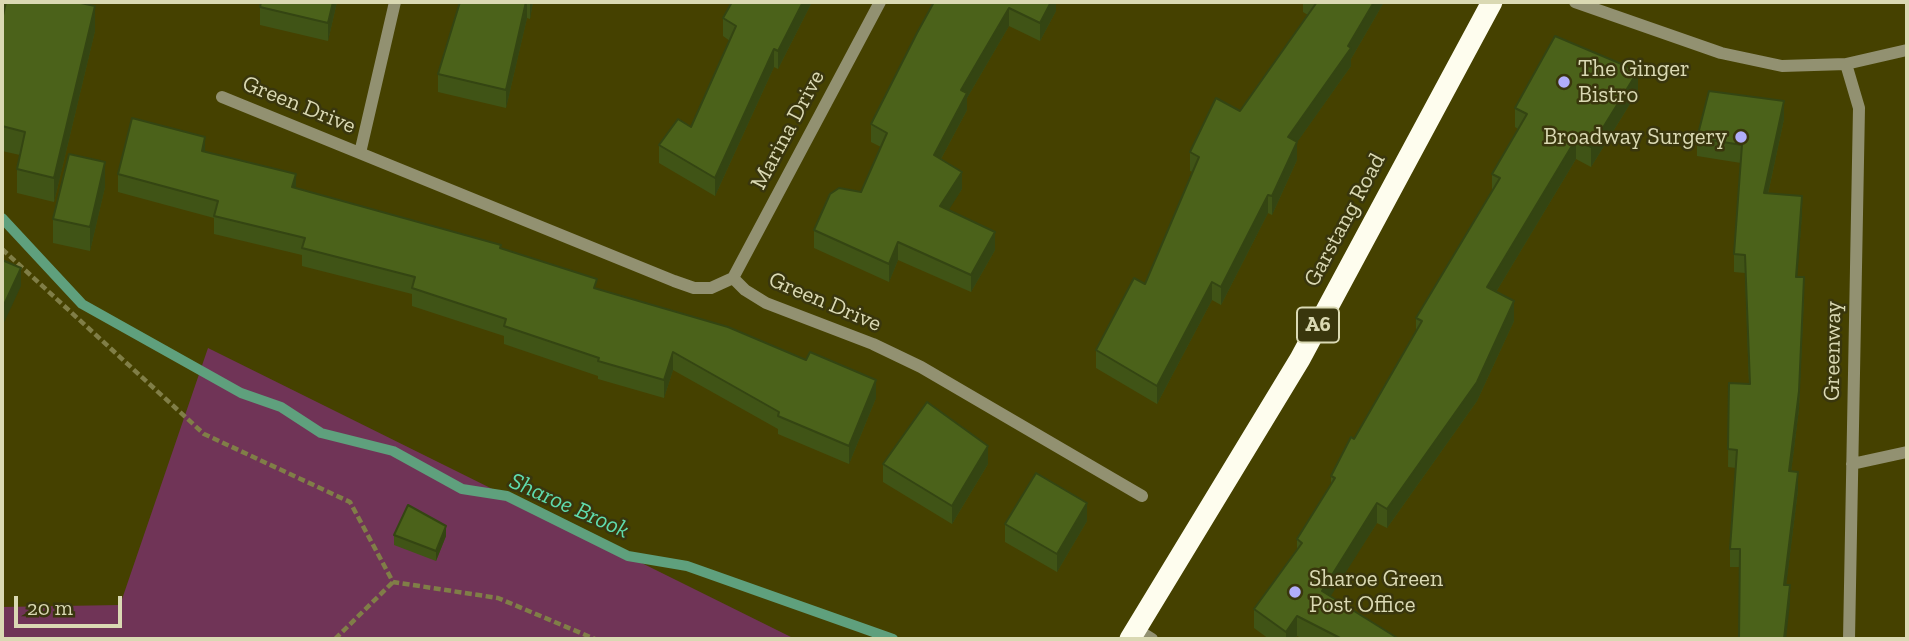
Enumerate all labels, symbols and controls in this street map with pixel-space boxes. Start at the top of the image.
place label: The Ginger Bistro [1578,55,1690,109]
street label: Marina Drive [745,66,831,194]
street label: Green Drive [238,70,360,140]
marker: The Ginger Bistro [1556,74,1572,90]
place label: Broadway Surgery [1543,123,1727,151]
marker: Broadway Surgery [1733,129,1749,145]
street label: Garstang Road [1298,149,1392,291]
street label: Green Drive [765,266,885,338]
street label: Greenway [1818,301,1848,401]
road number: A6 [1297,308,1339,342]
water label: Sharoe Brook [505,467,633,545]
place label: Sharoe Green Post Office [1309,565,1443,619]
scale bar [18,582,126,626]
marker: Sharoe Green Post Office [1287,584,1303,600]
text: 20 m [27,595,73,620]

